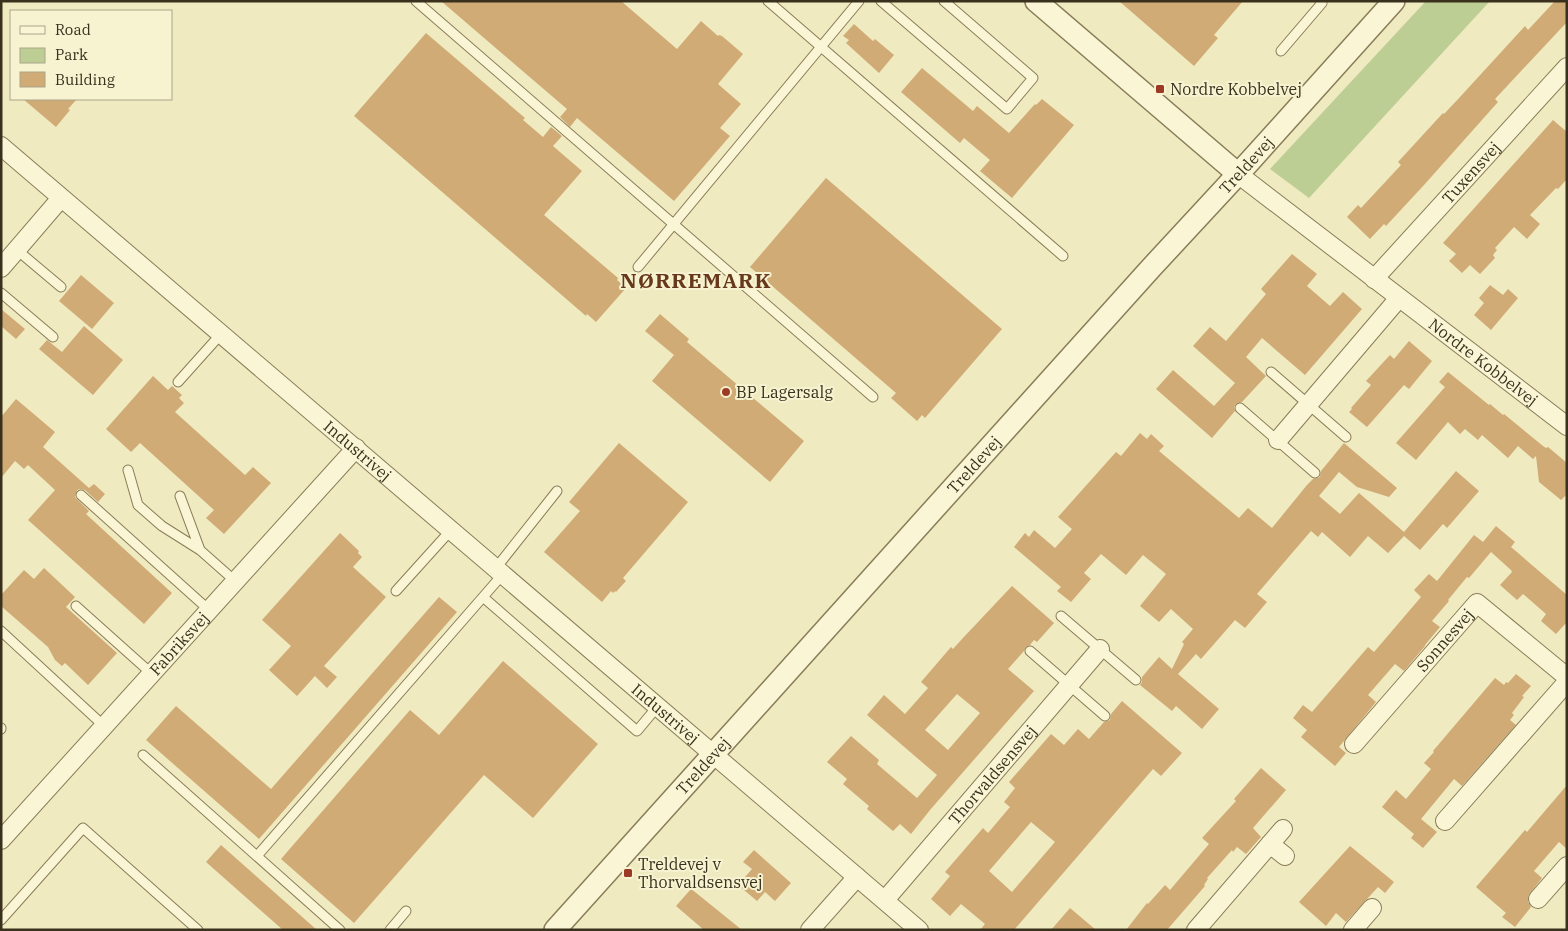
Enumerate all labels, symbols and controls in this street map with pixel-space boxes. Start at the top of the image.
legend [10,10,172,100]
text: Road [55,20,91,39]
text: Park [55,45,88,64]
text: Building [55,70,115,89]
place label: Nordre Kobbelvej [1170,79,1302,99]
marker: Nordre Kobbelvej [1154,83,1166,95]
street label: Treldevej [1215,132,1277,198]
street label: Tuxensvej [1438,137,1504,208]
district label: NØRREMARK [620,266,772,294]
street label: Nordre Kobbelvej [1425,314,1542,410]
place label: BP Lagersalg [736,382,833,402]
marker: BP Lagersalg [720,386,732,398]
street label: Industrivej [320,416,396,485]
street label: Treldevej [943,432,1005,498]
street label: Sonnesvej [1412,604,1478,676]
street label: Fabriksvej [145,608,213,679]
street label: Industrivej [628,679,704,748]
street label: Thorvaldsensvej [944,721,1041,829]
street label: Treldevej [672,733,734,799]
place label: Treldevej v Thorvaldsensvej [638,854,763,892]
marker: Treldevej v Thorvaldsensvej [622,867,634,879]

